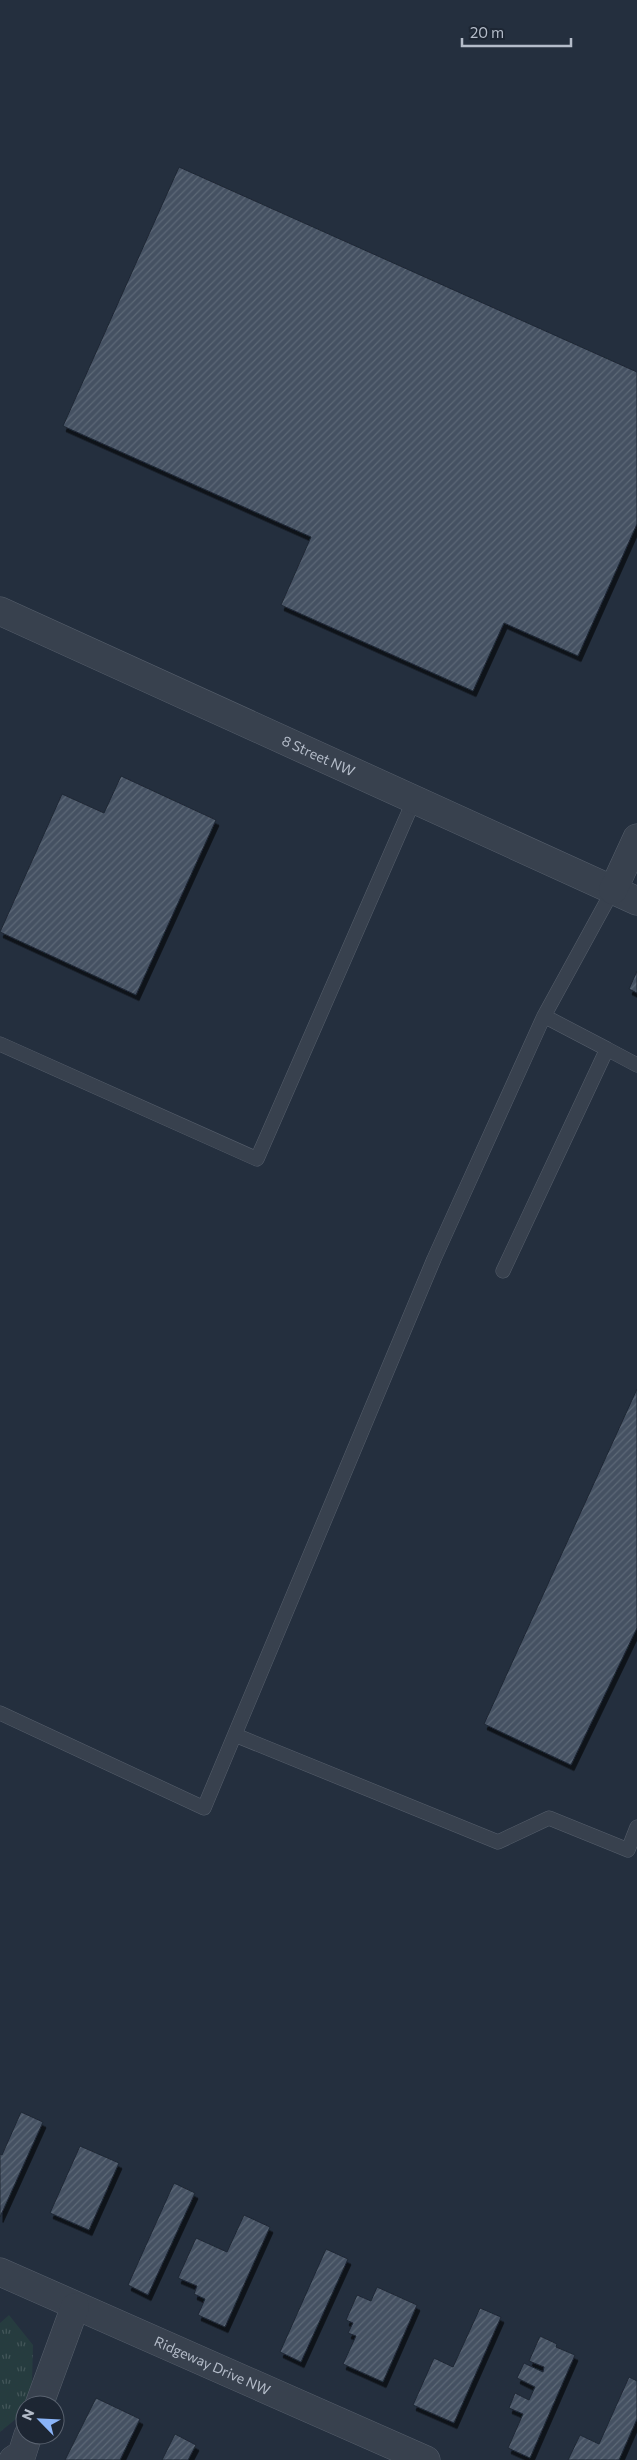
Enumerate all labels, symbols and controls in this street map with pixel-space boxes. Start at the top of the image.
scale bar [462,15,571,47]
text: 20 m [470,23,504,41]
street label: 8 Street NW [280,732,358,780]
street label: Ridgeway Drive NW [152,2332,273,2398]
north arrow [15,2395,65,2445]
text: N [18,2406,38,2423]

